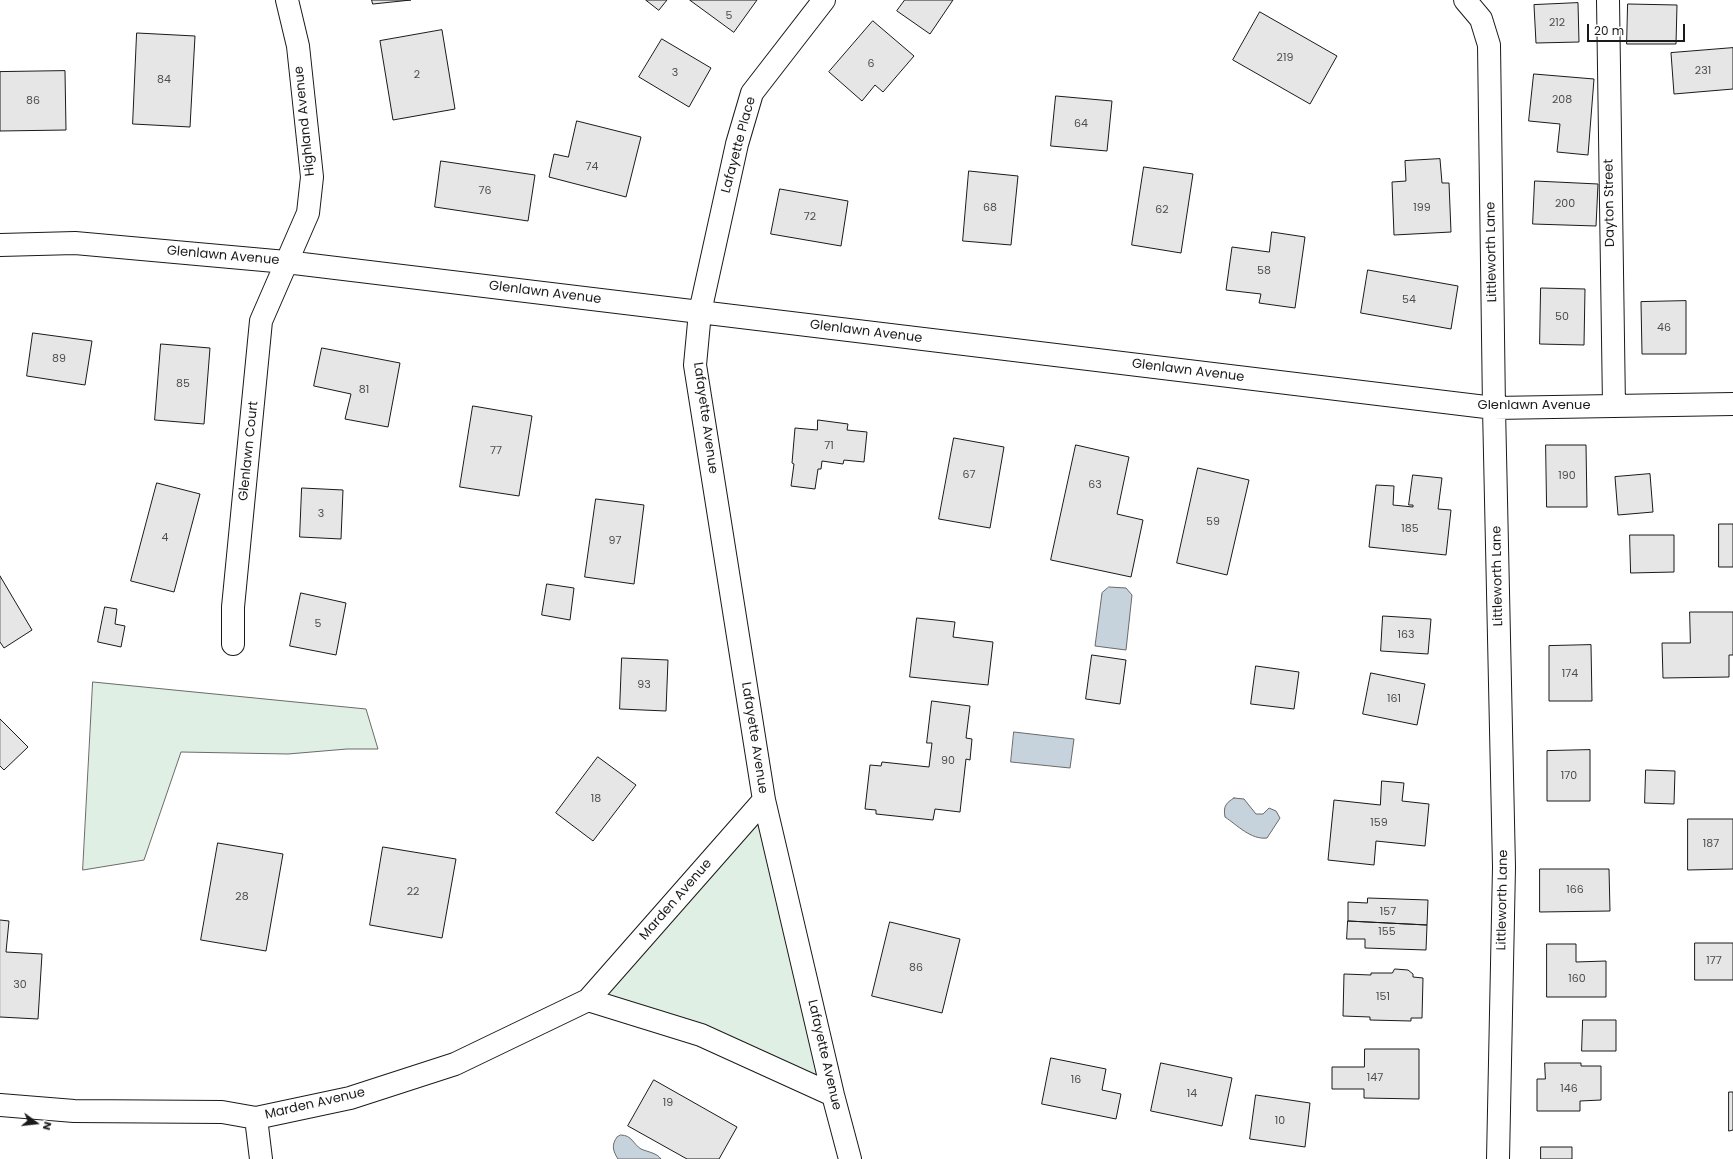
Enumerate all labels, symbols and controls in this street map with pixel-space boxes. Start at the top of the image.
house number: 5 [726,9,732,23]
house number: 212 [1549,16,1565,30]
scale bar [1589,16,1687,42]
text: 20 m [1594,22,1624,39]
house number: 219 [1277,51,1293,65]
house number: 6 [868,57,874,71]
house number: 231 [1695,64,1711,78]
street label: Highland Avenue [291,65,319,177]
house number: 3 [672,66,678,80]
house number: 2 [414,68,420,82]
house number: 84 [157,73,171,87]
house number: 208 [1552,93,1572,107]
house number: 86 [26,94,40,108]
street label: Lafayette Place [719,95,759,195]
house number: 64 [1074,117,1088,131]
street label: Dayton Street [1601,159,1619,247]
house number: 74 [586,160,598,174]
house number: 76 [479,184,491,198]
house number: 200 [1555,197,1575,211]
house number: 68 [983,201,997,215]
house number: 199 [1413,201,1431,215]
street label: Littleworth Lane [1483,202,1501,302]
house number: 62 [1155,203,1169,217]
house number: 72 [804,210,816,224]
street label: Glenlawn Avenue [166,243,280,269]
house number: 58 [1257,264,1271,278]
street label: Glenlawn Avenue [488,278,602,308]
house number: 54 [1402,293,1416,307]
house number: 50 [1555,310,1569,324]
street label: Glenlawn Avenue [809,317,923,347]
house number: 46 [1657,321,1671,335]
house number: 89 [52,352,66,366]
street label: Glenlawn Avenue [1131,356,1245,386]
street label: Lafayette Avenue [689,361,721,475]
house number: 85 [176,377,190,391]
house number: 81 [359,383,369,397]
street label: Glenlawn Avenue [1478,398,1590,414]
street label: Glenlawn Court [236,400,262,502]
house number: 71 [824,439,834,453]
house number: 77 [490,444,502,458]
house number: 67 [963,468,975,482]
house number: 190 [1558,469,1576,483]
house number: 63 [1088,478,1102,492]
house number: 3 [318,507,324,521]
house number: 59 [1206,515,1220,529]
house number: 185 [1401,522,1419,536]
street label: Littleworth Lane [1489,526,1507,626]
house number: 4 [162,531,168,545]
house number: 97 [609,534,621,548]
house number: 5 [315,617,321,631]
house number: 163 [1398,628,1414,642]
house number: 174 [1562,667,1578,681]
house number: 93 [637,678,651,692]
street label: Lafayette Avenue [737,681,771,795]
house number: 161 [1387,692,1401,706]
house number: 90 [941,754,955,768]
house number: 170 [1561,769,1577,783]
house number: 18 [591,792,601,806]
house number: 159 [1370,816,1388,830]
house number: 187 [1703,837,1719,851]
street label: Littleworth Lane [1494,850,1512,950]
street label: Marden Avenue [637,856,715,944]
house number: 166 [1566,883,1584,897]
house number: 22 [407,885,419,899]
house number: 28 [235,890,249,904]
house number: 157 [1380,905,1396,919]
house number: 155 [1378,925,1396,939]
house number: 177 [1706,954,1722,968]
house number: 86 [909,961,923,975]
house number: 160 [1568,972,1586,986]
house number: 30 [13,978,27,992]
house number: 151 [1376,990,1390,1004]
street label: Lafayette Avenue [804,998,844,1112]
house number: 147 [1367,1071,1383,1085]
house number: 16 [1071,1073,1081,1087]
house number: 146 [1560,1082,1578,1096]
street label: Marden Avenue [263,1085,367,1123]
house number: 14 [1187,1087,1197,1101]
house number: 19 [663,1096,673,1110]
north arrow [16,1103,56,1143]
house number: 10 [1275,1114,1285,1128]
text: N [39,1120,56,1132]

